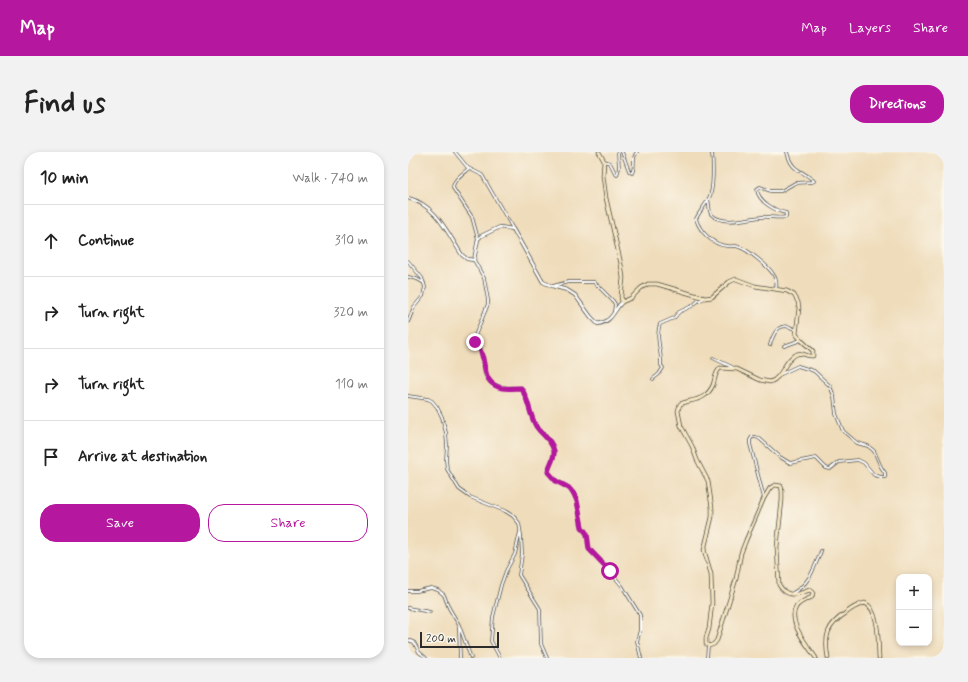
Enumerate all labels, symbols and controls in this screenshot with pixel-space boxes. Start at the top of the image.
text: Map [20,16,55,41]
text: Map [801,19,827,37]
text: Layers [849,19,891,37]
text: Share [913,19,948,37]
button: Directions [850,85,944,123]
text: Find us [24,86,105,123]
text: 10 min [40,167,89,189]
text: Walk · 740 m [292,170,368,187]
icon: ahead [40,230,62,252]
text: Continue [78,231,134,251]
text: 310 m [335,232,368,249]
icon: right [40,302,62,324]
text: Turn right [78,303,145,323]
text: 320 m [334,304,368,321]
route end [466,333,484,351]
icon: right [40,374,62,396]
text: Turn right [78,375,145,395]
text: 110 m [335,376,368,393]
icon: arrive [40,446,62,468]
text: Arrive at destination [78,447,207,467]
button: Save [40,504,200,542]
button: Share [208,504,368,542]
route start [601,562,619,580]
map controls [896,574,932,646]
button: + [896,574,932,610]
button: − [896,610,932,646]
scale bar [420,630,499,649]
text: 200 m [426,632,456,646]

